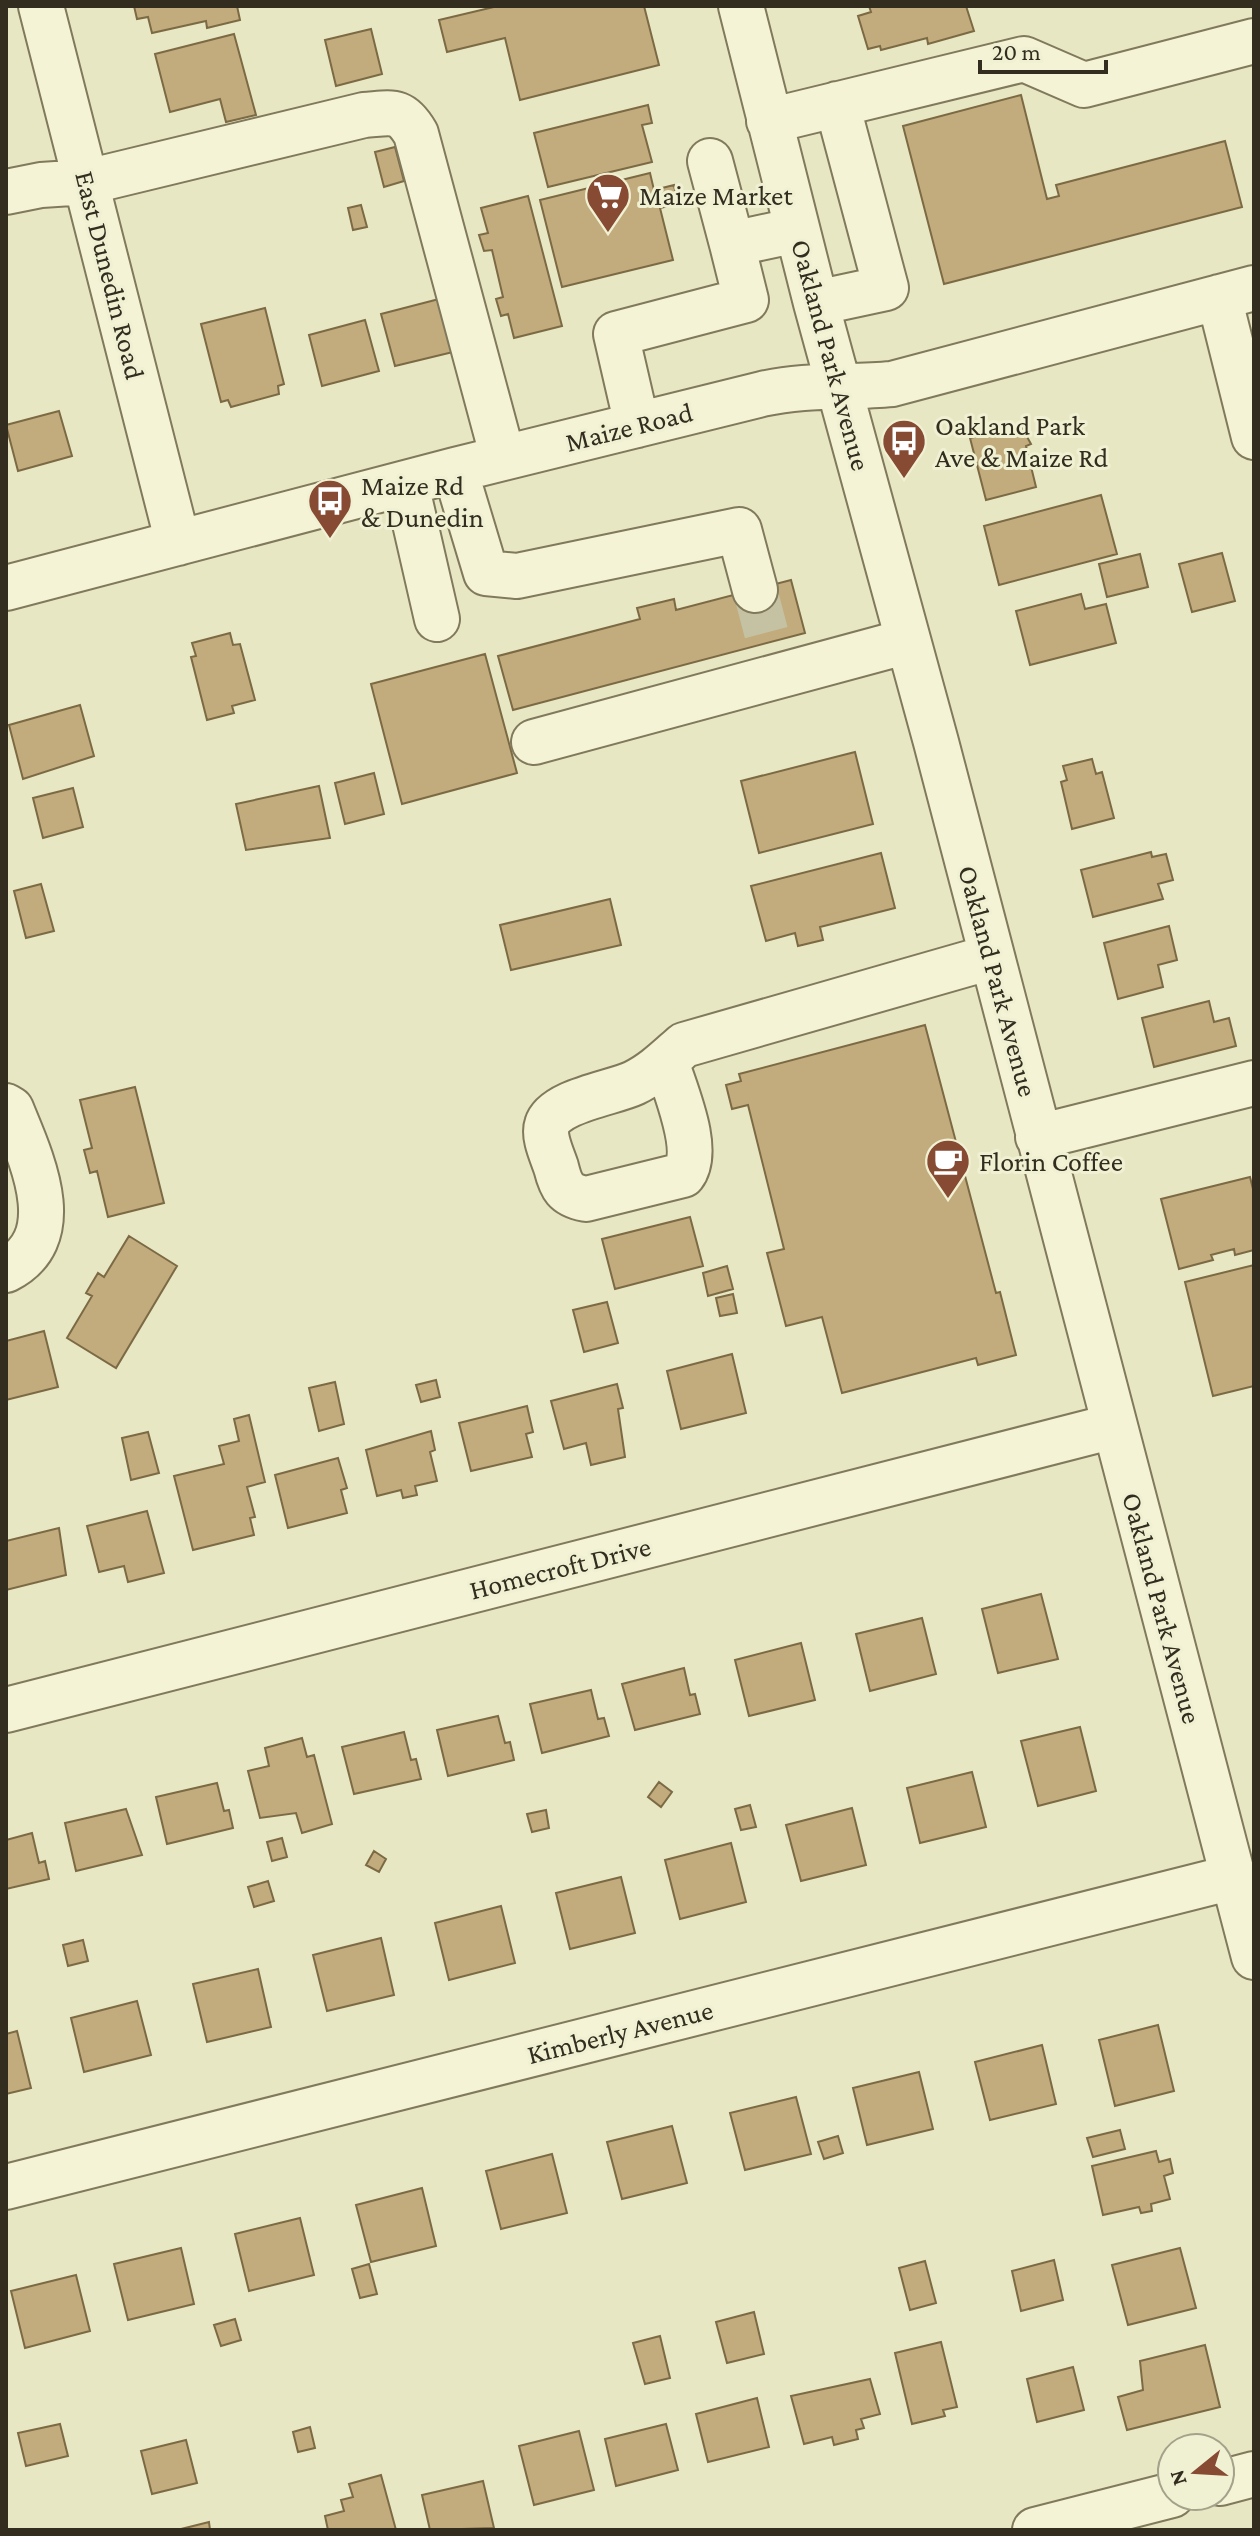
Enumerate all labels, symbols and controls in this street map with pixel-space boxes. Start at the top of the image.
scale bar [980,24,1106,74]
text: 20 m [992,38,1041,65]
street label: East Dunedin Road [69,168,151,383]
supermarket icon: Maize Market [584,171,632,234]
place label: Maize Market [639,180,793,211]
street label: Oakland Park Avenue [785,236,877,474]
street label: Maize Road [562,396,696,458]
place label: Oakland Park Ave & Maize Rd [935,410,1108,473]
bus stop icon: Oakland Park Ave & Maize Rd [880,417,928,480]
place label: Maize Rd & Dunedin [361,470,484,533]
bus stop icon: Maize Rd & Dunedin [306,477,354,540]
street label: Oakland Park Avenue [952,862,1044,1100]
cafe icon: Florin Coffee [924,1137,972,1200]
place label: Florin Coffee [979,1146,1123,1177]
street label: Oakland Park Avenue [1116,1489,1208,1727]
street label: Homecroft Drive [466,1531,654,1605]
street label: Kimberly Avenue [524,1994,716,2070]
north arrow [1156,2432,1236,2512]
text: N [1163,2467,1192,2489]

